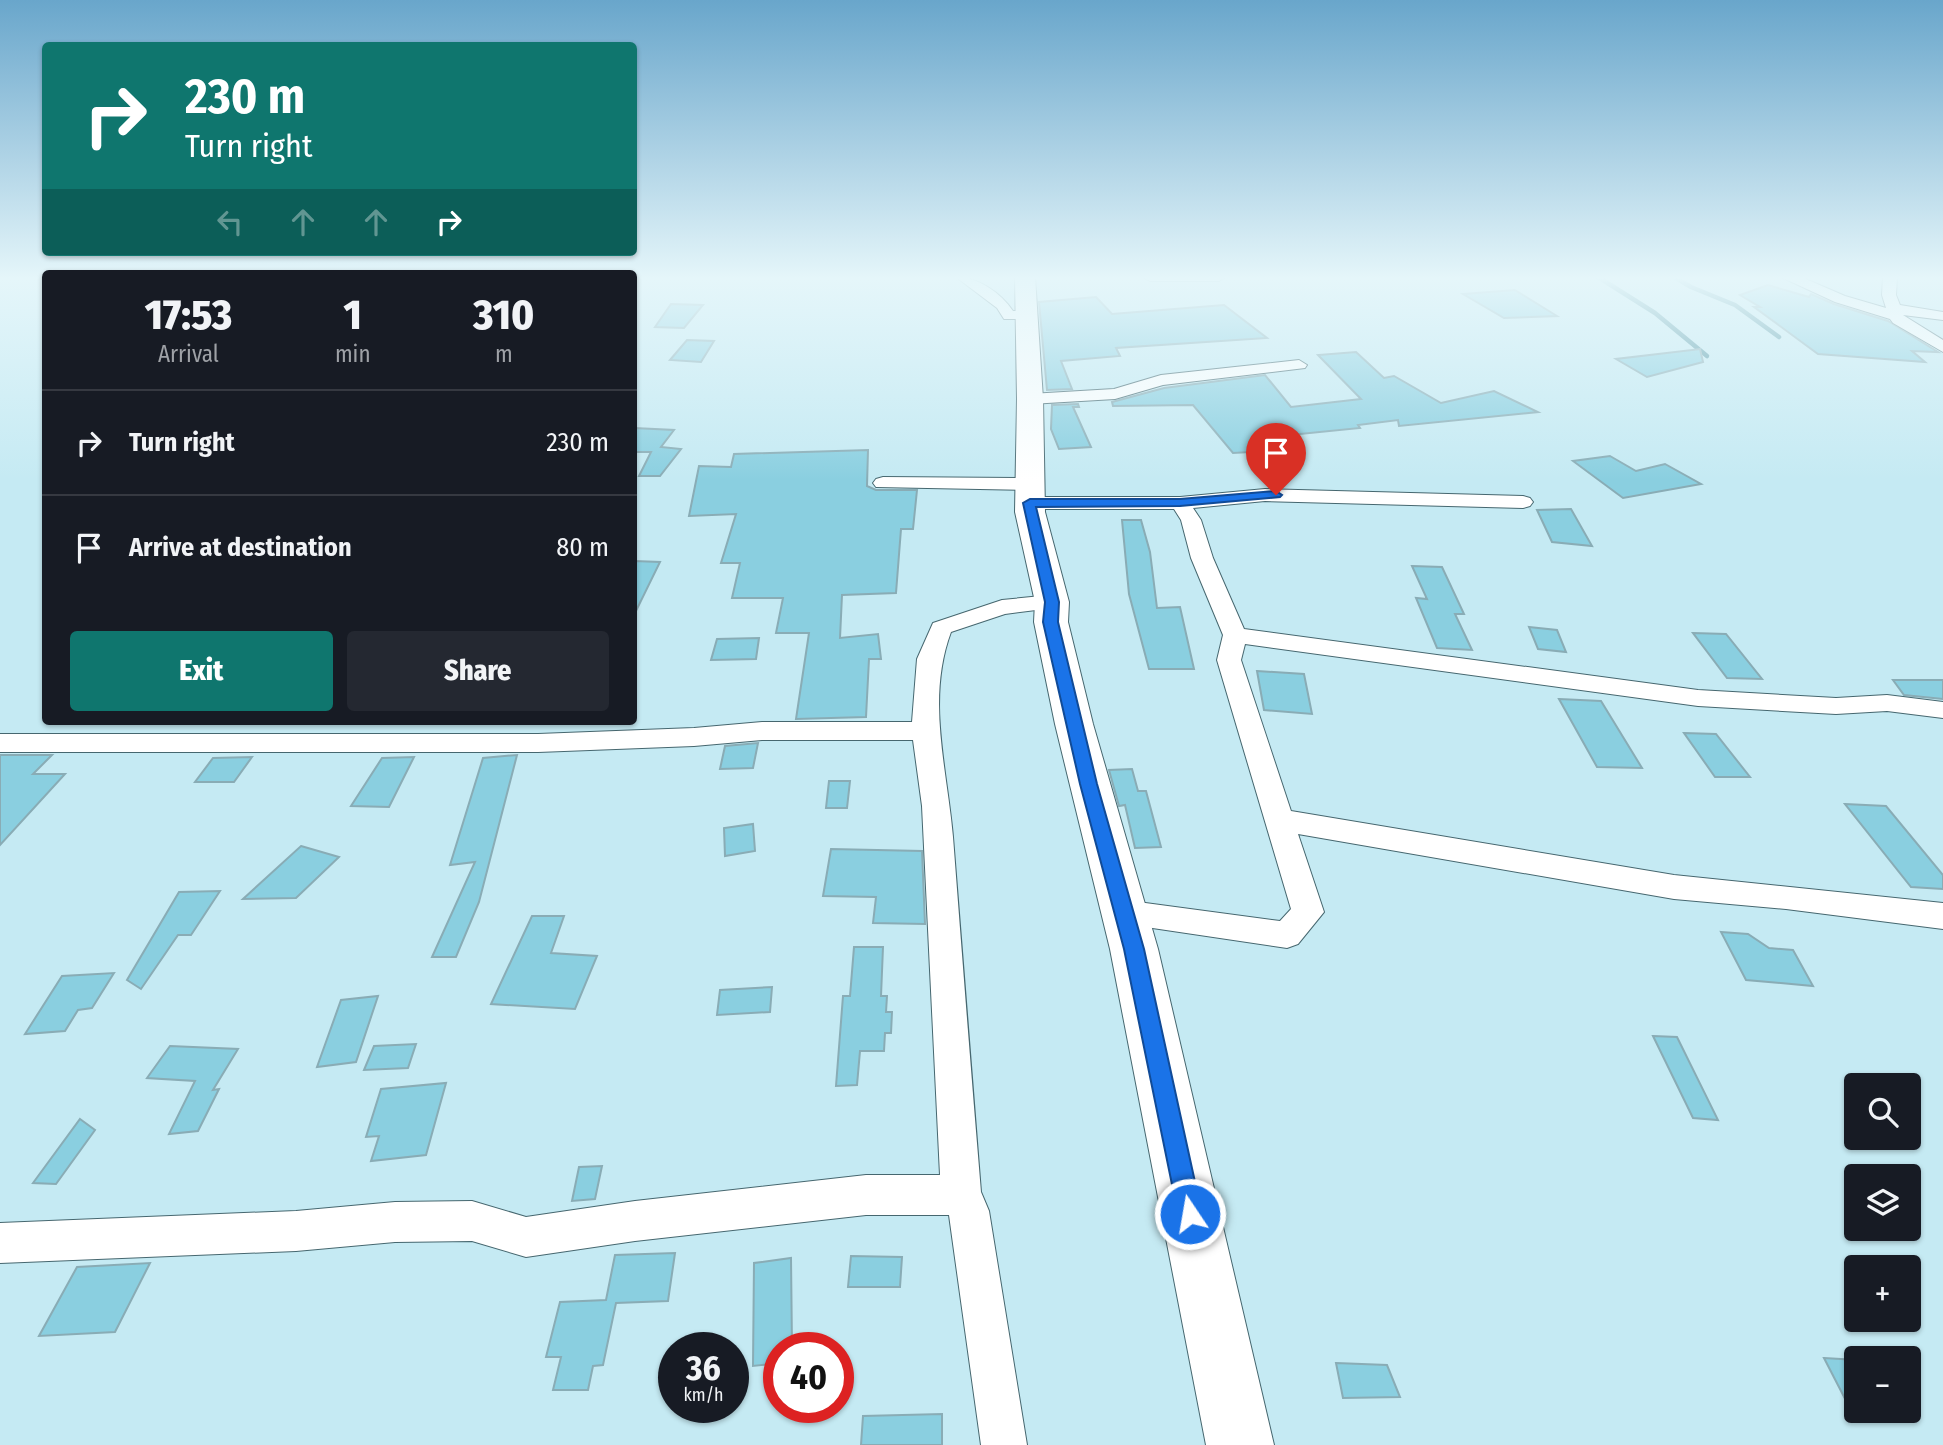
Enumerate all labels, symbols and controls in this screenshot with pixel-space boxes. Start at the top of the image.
text: 230 m [185,67,305,126]
icon: right [70,70,161,161]
text: Turn right [185,127,312,165]
icon: left [211,203,249,241]
icon: ahead [284,203,322,241]
icon: ahead [357,203,395,241]
icon: right [430,203,468,241]
text: 17:53 [145,290,232,340]
text: 1 [344,290,362,340]
text: 310 [473,290,534,340]
text: Arrival [158,340,219,368]
text: min [335,340,371,368]
text: m [495,340,513,368]
pin [1246,423,1306,495]
icon: right [70,424,108,462]
text: Turn right [129,427,235,458]
text: 230 m [546,427,609,458]
icon: arrive [1257,434,1295,472]
icon: arrive [70,529,108,567]
text: Arrive at destination [129,532,352,563]
text: 80 m [556,532,609,563]
button: Exit [70,631,333,711]
button: Share [347,631,609,711]
map controls [1844,1073,1921,1423]
button: search [1844,1073,1921,1150]
button: layers [1844,1164,1921,1241]
position arrow [1153,1177,1227,1251]
button: + [1844,1255,1921,1332]
speed limit sign: 40 [763,1332,854,1423]
button: − [1844,1346,1921,1423]
text: 36 [686,1347,721,1389]
text: km/h [683,1384,724,1406]

